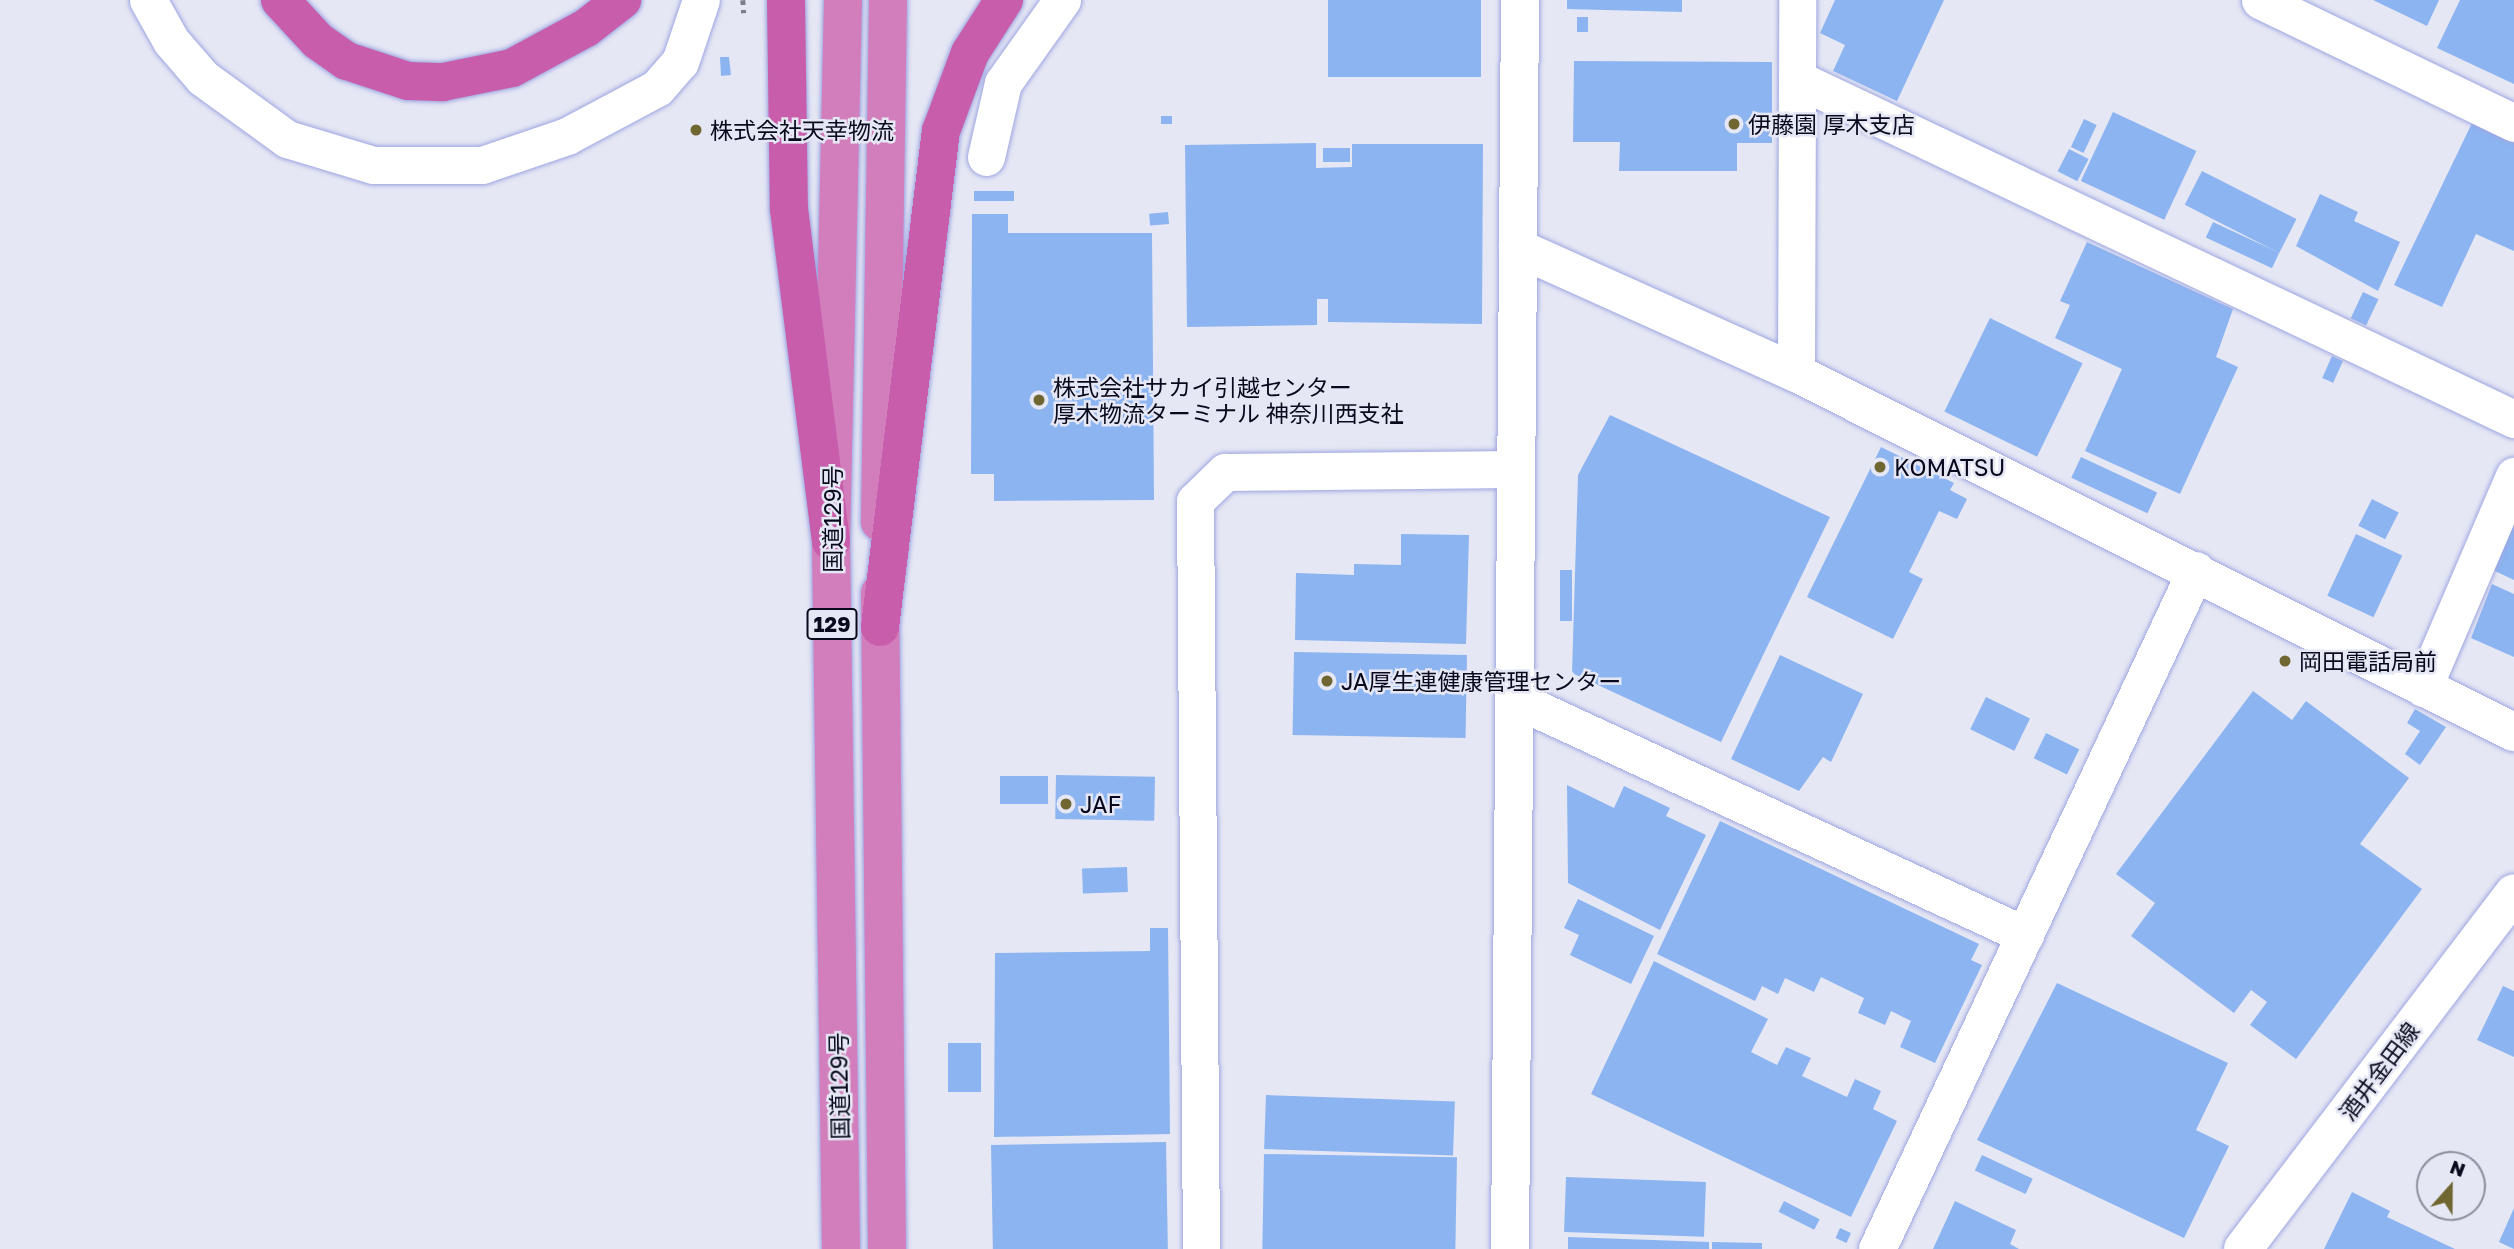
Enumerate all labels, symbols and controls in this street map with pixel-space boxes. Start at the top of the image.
place label: 伊藤園 厚木支店 [1748,110,1915,138]
place label: 株式会社天幸物流 [710,116,894,144]
marker: 伊藤園 厚木支店 [1726,116,1742,132]
marker: 株式会社天幸物流 [688,122,704,138]
place label: 株式会社サカイ引越センター 厚木物流ターミナル 神奈川西支社 [1053,373,1404,427]
marker: 株式会社サカイ引越センター 厚木物流ターミナル 神奈川西支社 [1031,392,1047,408]
place label: KOMATSU [1894,453,2005,481]
marker: KOMATSU [1872,459,1888,475]
street label: 国道129号 [818,465,846,573]
road number: 129 [806,606,858,642]
place label: 岡田電話局前 [2299,647,2437,675]
marker: 岡田電話局前 [2277,653,2293,669]
place label: JA厚生連健康管理センター [1341,667,1621,695]
marker: JA厚生連健康管理センター [1319,673,1335,689]
place label: JAF [1080,790,1121,818]
marker: JAF [1058,796,1074,812]
street label: 酒井金田線 [2333,1017,2425,1125]
street label: 国道129号 [824,1032,854,1140]
north arrow [2416,1151,2486,1221]
text: N [2447,1154,2469,1181]

